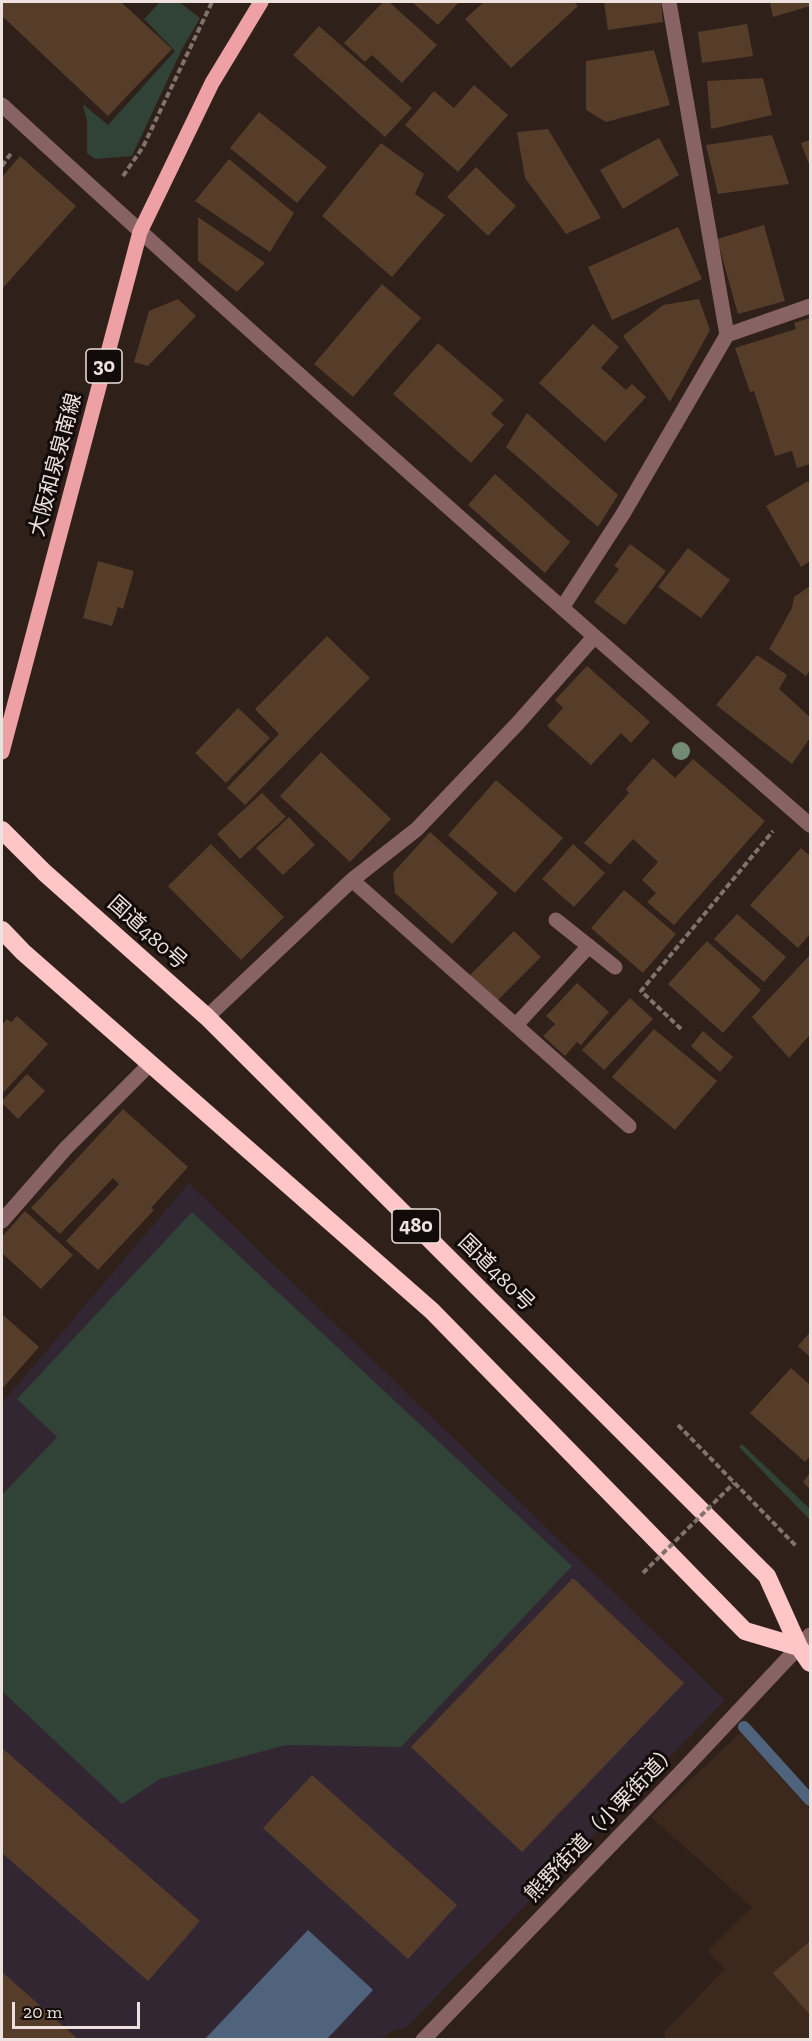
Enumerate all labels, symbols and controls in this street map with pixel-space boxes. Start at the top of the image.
road number: 30 [86,349,122,383]
street label: 大阪和泉泉南線 [25,391,87,539]
street label: 国道480号 [102,891,192,975]
road number: 480 [392,1209,440,1243]
street label: 国道480号 [453,1230,539,1316]
street label: 熊野街道（小栗街道） [520,1739,684,1907]
scale bar [15,1990,142,2028]
text: 20 m [23,2001,62,2023]

